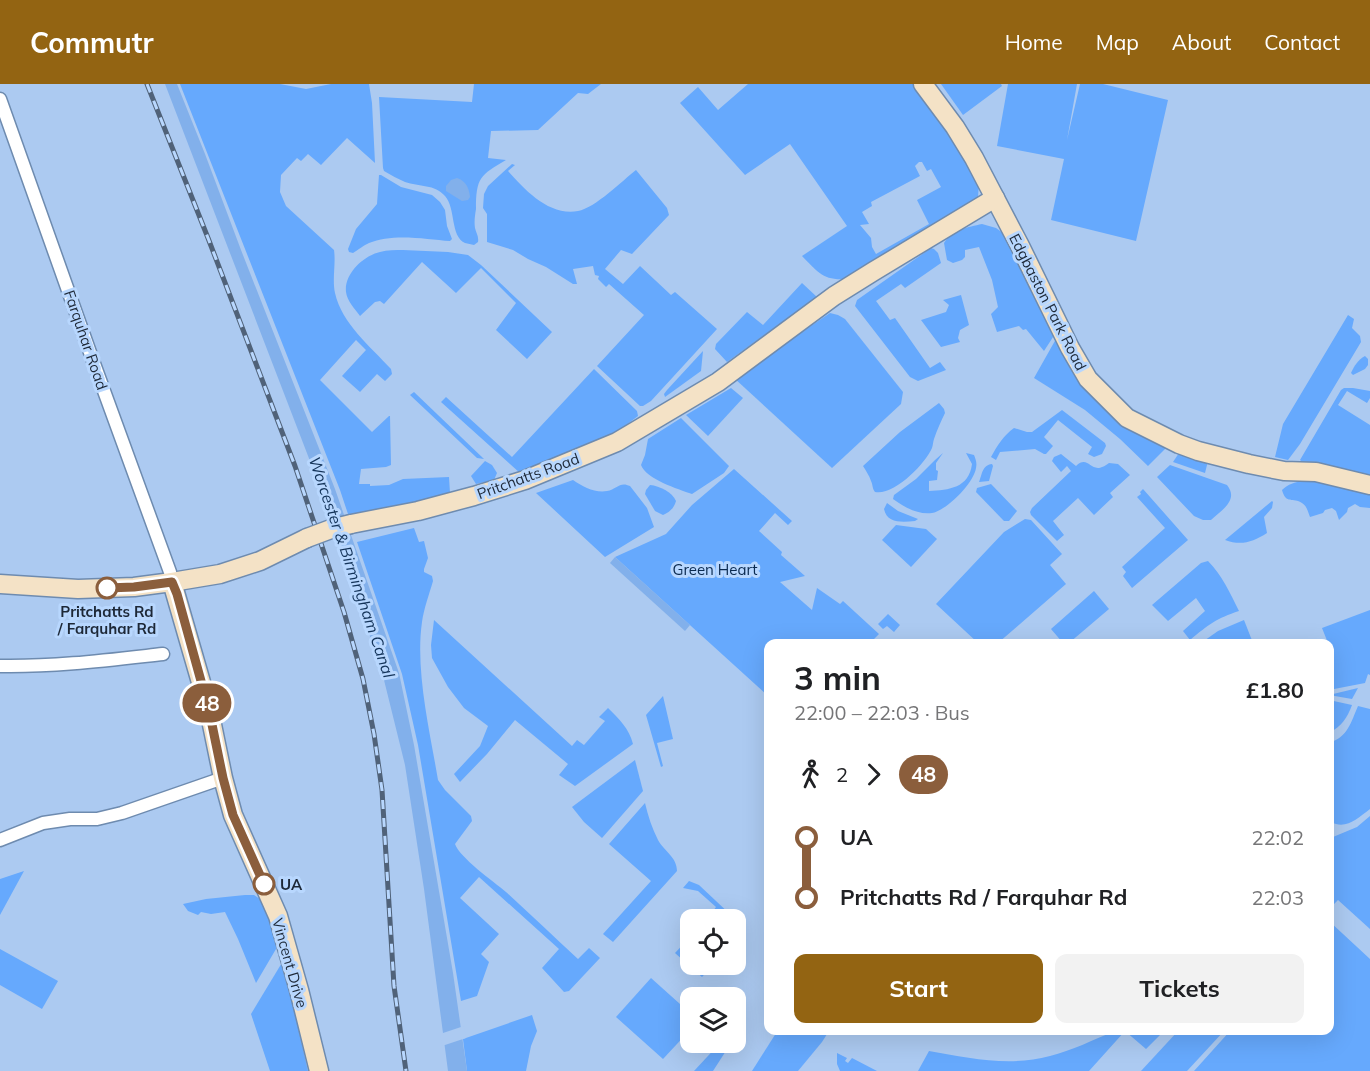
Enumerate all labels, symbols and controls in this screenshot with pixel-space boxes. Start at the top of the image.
text: Commutr [30,25,153,60]
text: Home [1005,29,1063,55]
text: Map [1096,29,1139,55]
text: About [1172,29,1231,55]
text: Contact [1264,29,1340,55]
street label: Edgbaston Park Road [1005,230,1091,374]
street label: Farquhar Road [60,288,112,392]
street label: Pritchatts Road [474,449,582,503]
water label: Worcester & Birmingham Canal [305,454,399,680]
park label: Green Heart [672,560,758,579]
marker: Pritchatts Rd / Farquhar Rd [96,577,118,599]
place label: Pritchatts Rd / Farquhar Rd [57,602,156,638]
text: 3 min [794,657,881,698]
text: £1.80 [1246,676,1304,704]
line badge: 48 [180,684,234,722]
text: 48 [194,690,220,716]
text: 22:00 – 22:03 · Bus [794,700,970,725]
icon: walk [794,758,827,791]
icon: forward [857,758,890,791]
text: 48 [911,761,936,787]
text: 2 [836,762,848,787]
text: UA [840,823,873,851]
text: 22:02 [1251,825,1304,850]
marker: UA [253,873,275,895]
place label: UA [280,875,303,894]
text: Pritchatts Rd / Farquhar Rd [840,883,1127,911]
text: 22:03 [1251,885,1304,910]
map controls [680,909,746,1053]
button: locate [680,909,746,975]
street label: Vincent Drive [268,916,312,1010]
button: Start [794,954,1043,1023]
button: Tickets [1055,954,1304,1023]
button: layers [680,987,746,1053]

